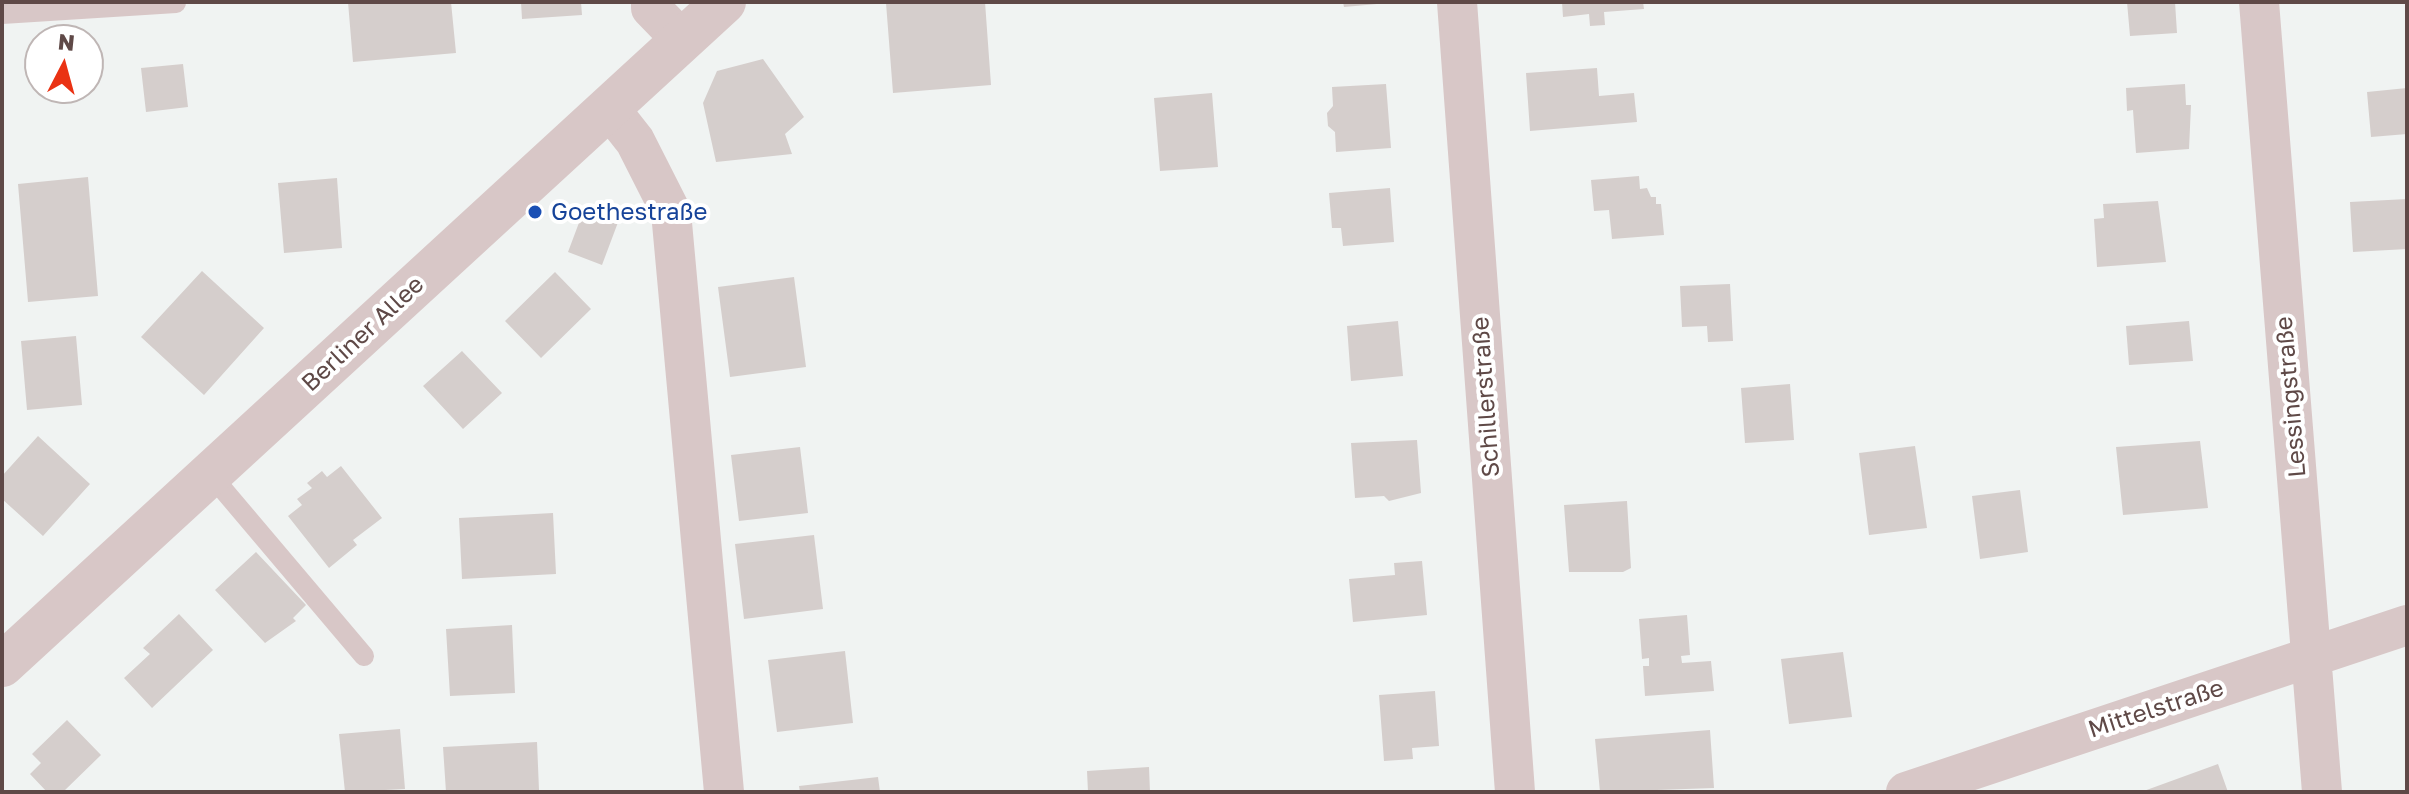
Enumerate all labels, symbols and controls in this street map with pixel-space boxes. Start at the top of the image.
north arrow [24,24,104,104]
text: N [57,27,76,56]
place label: Goethestraße [551,198,707,226]
marker: Goethestraße [526,203,544,221]
street label: Berliner Allee [296,270,430,398]
street label: Lessingstraße [2270,315,2312,479]
street label: Schillerstraße [1466,316,1506,478]
street label: Mittelstraße [2085,674,2227,744]

